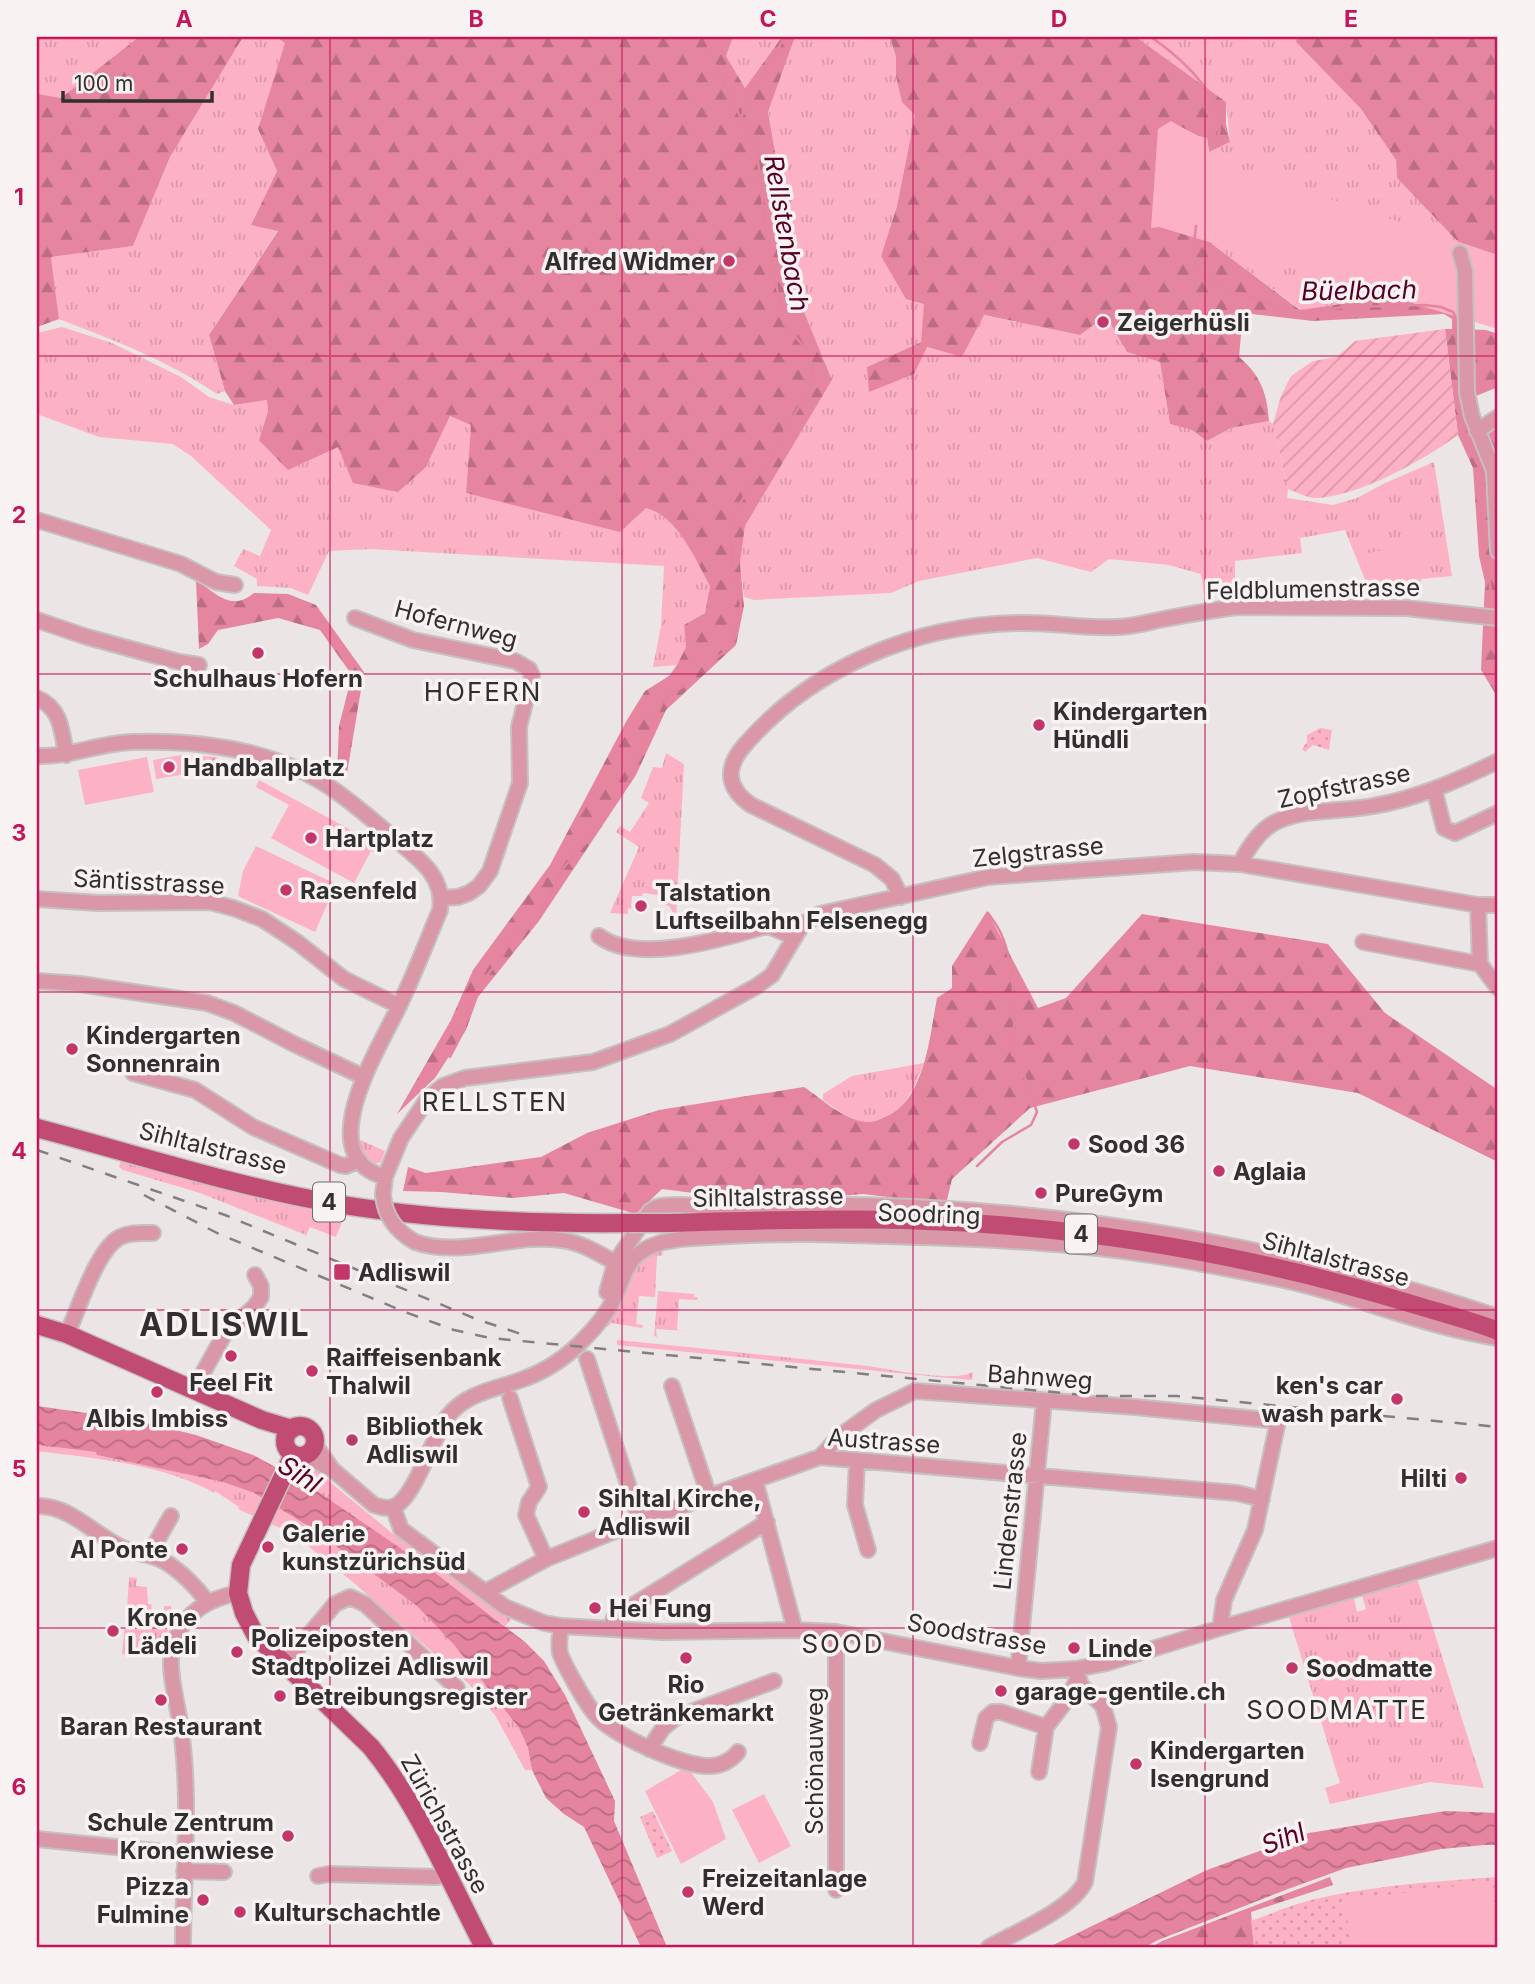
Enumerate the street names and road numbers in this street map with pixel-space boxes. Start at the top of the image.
street label: Feldblumenstrasse [1206,573,1420,605]
street label: Hofernweg [391,594,521,654]
street label: Zopfstrasse [1275,758,1413,814]
street label: Zelgstrasse [971,831,1105,873]
street label: Säntisstrasse [72,864,226,900]
street label: Sihltalstrasse [136,1116,290,1180]
street label: Sihltalstrasse [692,1181,844,1213]
road number: 4 [313,1182,345,1222]
street label: Soodring [877,1198,981,1230]
road number: 4 [1065,1214,1097,1254]
street label: Sihltalstrasse [1259,1225,1413,1293]
street label: Bahnweg [986,1359,1094,1395]
street label: Austrasse [827,1423,941,1459]
street label: Lindenstrasse [987,1431,1033,1591]
street label: Soodstrasse [905,1607,1049,1661]
street label: Schönauweg [800,1687,829,1835]
street label: Zürichstrasse [395,1749,495,1899]

